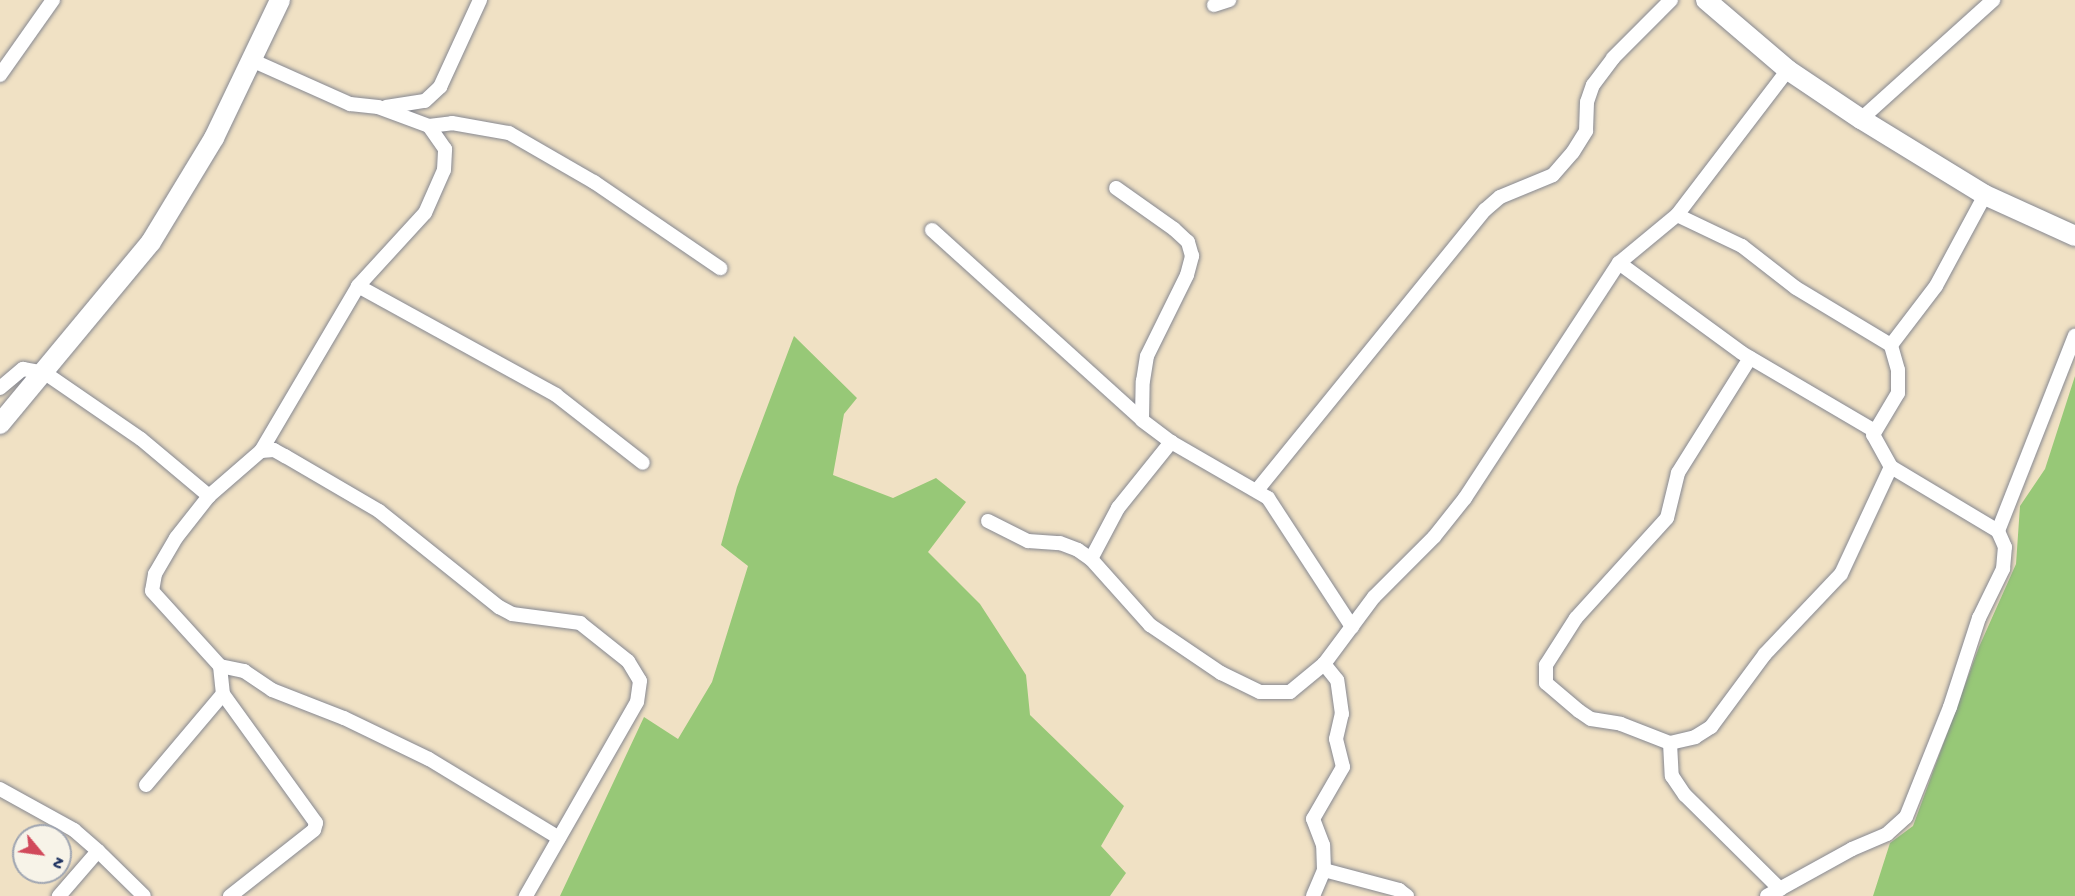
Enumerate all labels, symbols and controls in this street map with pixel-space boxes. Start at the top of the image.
north arrow [12,824,72,884]
text: N [46,853,67,871]

